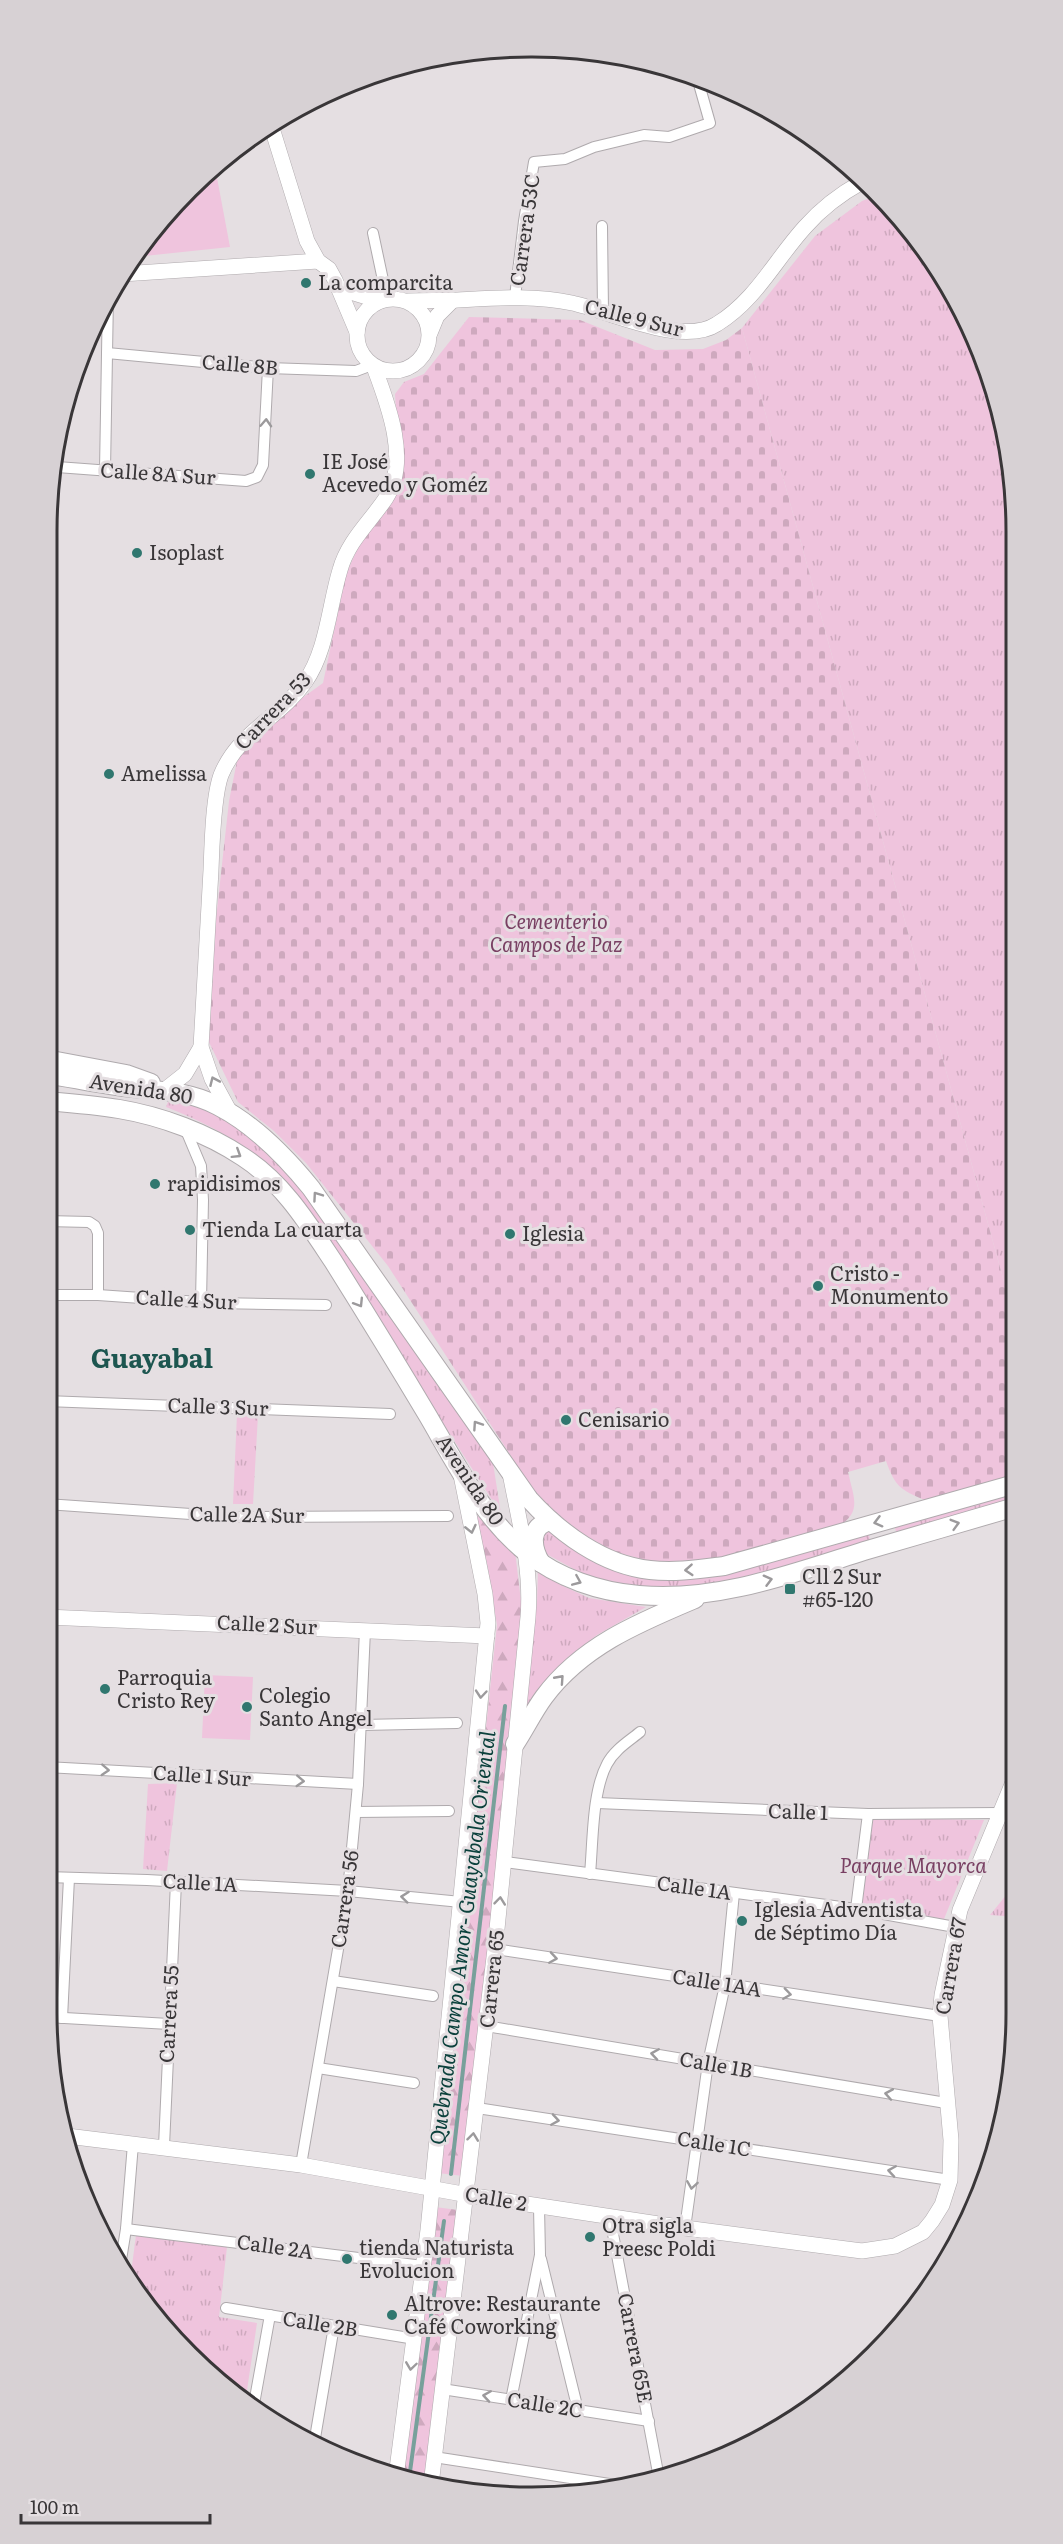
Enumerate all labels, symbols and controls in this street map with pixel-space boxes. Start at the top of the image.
street label: Carrera 53C [500,172,546,288]
place label: La comparcita [318,266,453,296]
marker: La comparcita [299,276,313,290]
street label: Calle 9 Sur [582,289,687,343]
street label: Calle 8B [201,345,280,381]
one-way arrow [259,418,272,427]
place label: IE José Acevedo y Goméz [322,445,488,498]
street label: Calle 8A Sur [99,453,217,491]
marker: IE José Acevedo y Goméz [303,467,317,481]
place label: Isoplast [149,536,224,566]
marker: Isoplast [130,546,144,560]
street label: Carrera 53 [227,664,317,755]
place label: Amelissa [121,757,207,787]
marker: Amelissa [102,767,116,781]
park label: Cementerio Campos de Paz [490,905,623,958]
street label: Avenida 80 [88,1064,195,1110]
one-way arrow [209,1077,221,1088]
one-way arrow [231,1146,241,1158]
place label: rapidisimos [167,1167,280,1197]
marker: rapidisimos [148,1177,162,1191]
one-way arrow [313,1191,324,1202]
place label: Tienda La cuarta [202,1213,363,1243]
place label: Iglesia [522,1217,584,1247]
marker: Tienda La cuarta [183,1223,197,1237]
marker: Iglesia [503,1227,517,1241]
place label: Cristo - Monumento [830,1257,948,1310]
marker: Cristo - Monumento [811,1279,825,1293]
street label: Calle 4 Sur [135,1280,238,1316]
one-way arrow [352,1297,364,1307]
district label: Guayabal [91,1337,213,1376]
street label: Calle 3 Sur [167,1388,270,1422]
place label: Cenisario [578,1403,670,1433]
marker: Cenisario [559,1413,573,1427]
one-way arrow [473,1420,484,1431]
street label: Avenida 80 [430,1427,513,1530]
street label: Calle 2A Sur [189,1497,305,1529]
one-way arrow [873,1514,883,1527]
one-way arrow [949,1519,960,1531]
one-way arrow [464,1524,477,1534]
place label: Cll 2 Sur #65-120 [802,1560,882,1613]
one-way arrow [685,1563,694,1576]
one-way arrow [570,1574,581,1586]
one-way arrow [762,1575,773,1587]
marker: Cll 2 Sur #65-120 [783,1582,797,1596]
street label: Calle 2 Sur [216,1605,318,1641]
place label: Parroquia Cristo Rey [117,1661,216,1714]
one-way arrow [553,1675,564,1686]
place label: Colegio Santo Angel [259,1679,373,1732]
marker: Parroquia Cristo Rey [98,1682,112,1696]
one-way arrow [475,1690,488,1699]
marker: Colegio Santo Angel [240,1700,254,1714]
water label: Quebrada Campo Amor- Guayabala Oriental [420,1729,501,2147]
street label: Calle 1 Sur [152,1756,253,1792]
one-way arrow [100,1764,109,1777]
one-way arrow [295,1775,304,1788]
street label: Calle 1 [767,1794,829,1826]
street label: Carrera 56 [321,1848,365,1950]
park label: Parque Mayorca [839,1849,987,1879]
street label: Calle 1A [162,1864,239,1898]
street label: Calle 1A [655,1866,734,1906]
one-way arrow [400,1891,410,1904]
place label: Iglesia Adventista de Séptimo Día [754,1893,923,1946]
one-way arrow [493,1897,506,1906]
marker: Iglesia Adventista de Séptimo Día [735,1914,749,1928]
street label: Carrera 67 [926,1915,972,2017]
street label: Carrera 65 [470,1928,510,2029]
one-way arrow [547,1951,557,1964]
street label: Calle 1AA [671,1959,764,2003]
street label: Carrera 55 [149,1964,185,2064]
one-way arrow [782,1987,792,1999]
street label: Calle 1B [678,2042,755,2084]
one-way arrow [650,2049,660,2061]
one-way arrow [884,2088,894,2101]
one-way arrow [550,2113,560,2126]
street label: Calle 1C [675,2121,753,2163]
one-way arrow [466,2132,479,2141]
one-way arrow [888,2165,898,2178]
street label: Calle 2 [463,2177,530,2217]
one-way arrow [686,2180,698,2190]
place label: Otra sigla Preesc Poldi [602,2209,716,2262]
street label: Calle 2A [235,2225,316,2265]
marker: Otra sigla Preesc Poldi [583,2230,597,2244]
place label: tienda Naturista Evolucion [359,2231,514,2284]
marker: tienda Naturista Evolucion [340,2252,354,2266]
place label: Altrove: Restaurante Café Coworking [404,2287,601,2340]
street label: Carrera 65E [612,2290,662,2405]
street label: Calle 2B [281,2301,360,2343]
marker: Altrove: Restaurante Café Coworking [385,2308,399,2322]
one-way arrow [406,2361,418,2371]
street label: Calle 2C [505,2382,585,2424]
one-way arrow [482,2390,492,2402]
scale bar [21,2487,210,2525]
text: 100 m [30,2493,79,2520]

